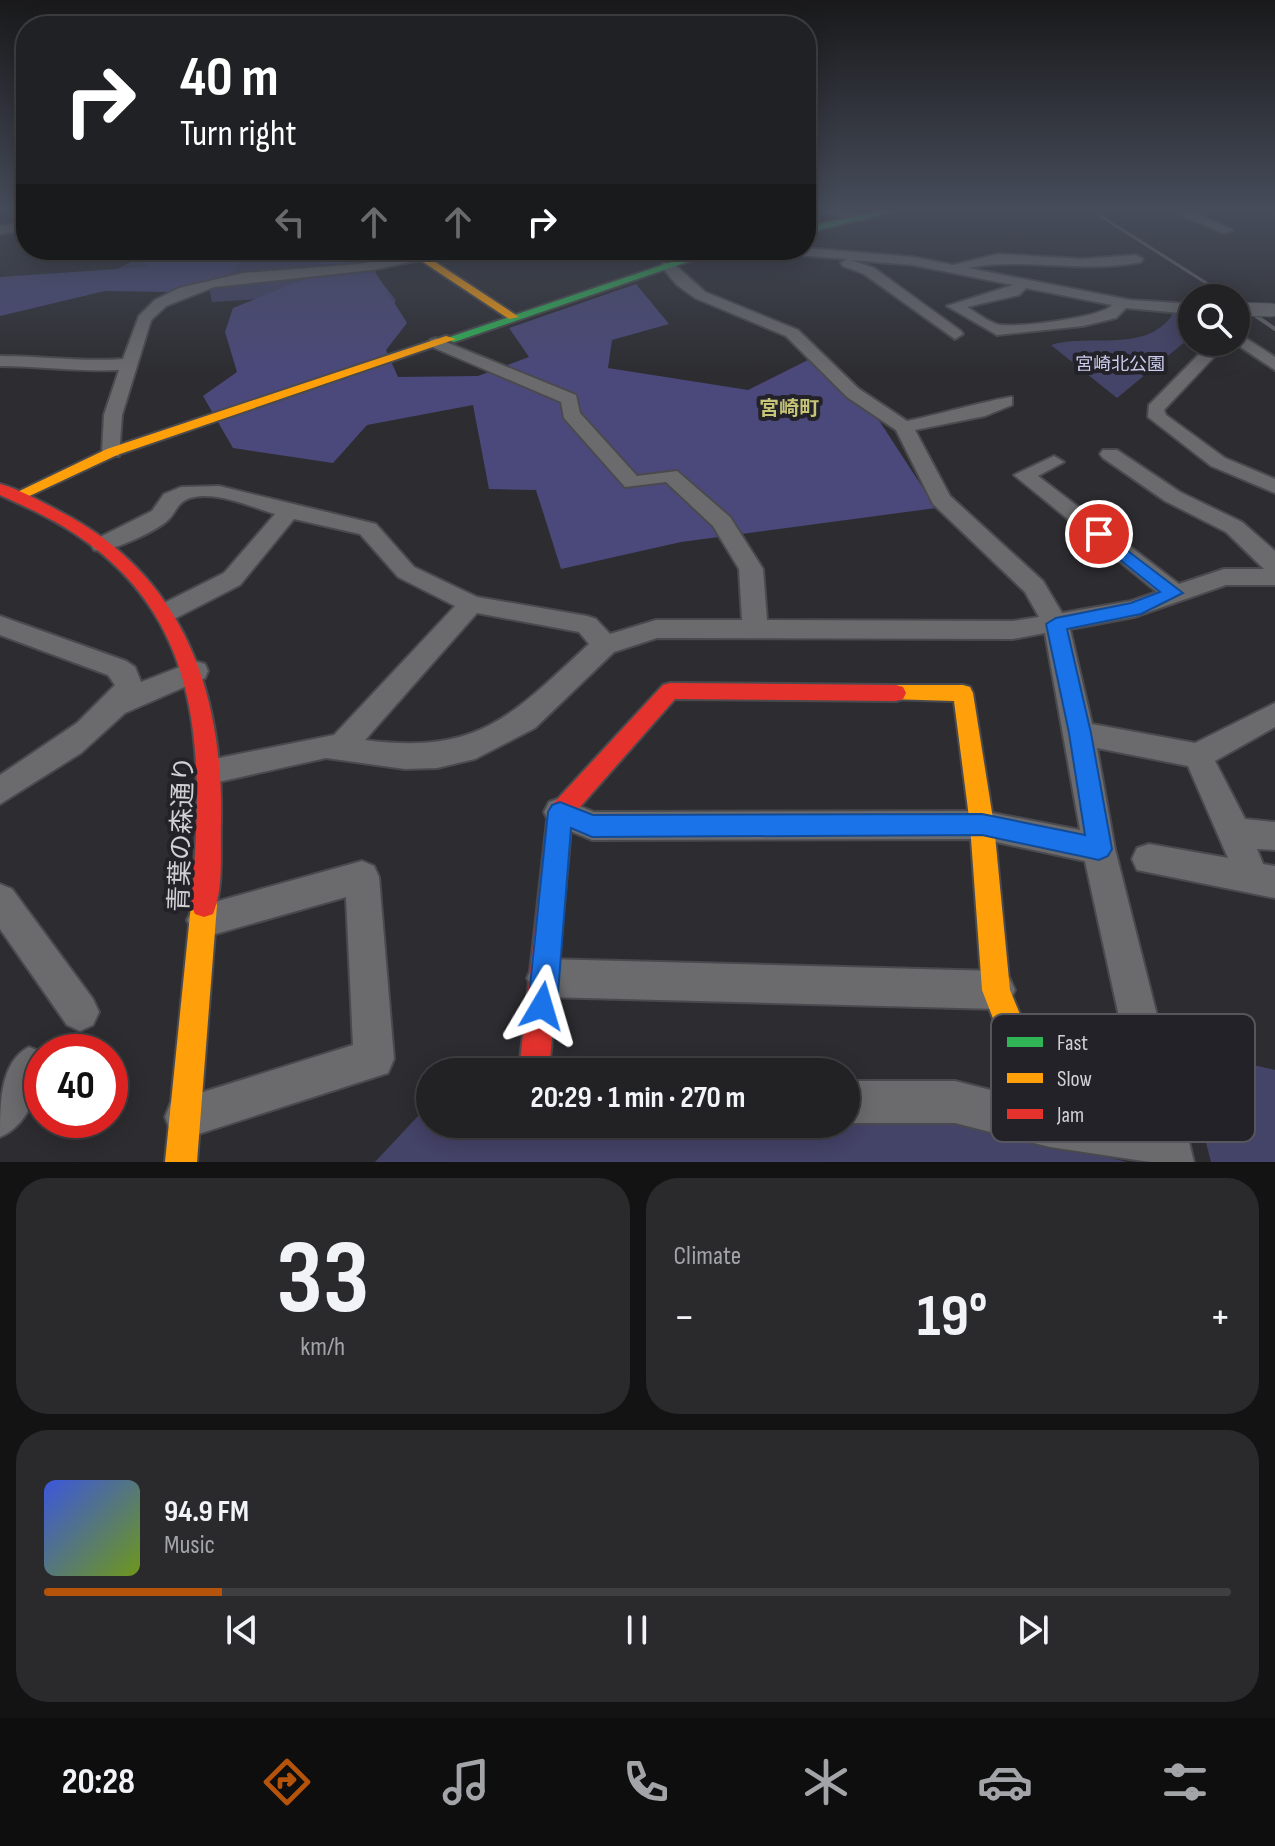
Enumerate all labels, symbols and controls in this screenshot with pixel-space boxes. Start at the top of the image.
text: 40 m [180,45,279,112]
icon: right [48,48,152,152]
text: Turn right [180,113,297,156]
icon: left [268,200,312,244]
icon: ahead [352,200,396,244]
icon: ahead [436,200,480,244]
icon: right [520,200,564,244]
map controls [1178,284,1250,356]
button: search [1178,284,1250,356]
park label: 宮崎北公園 [1075,354,1165,375]
district label: 宮崎町 [759,397,819,421]
pin [1065,500,1133,568]
icon: arrive [1077,512,1121,556]
street label: 青葉の森通り [164,756,201,913]
position arrow [500,964,584,1048]
legend [991,1014,1255,1142]
text: Fast [1057,1030,1088,1057]
speed limit sign: 40 [24,1034,128,1138]
text: Slow [1057,1066,1092,1093]
text: 20:29 · 1 min · 270 m [531,1080,745,1116]
text: Jam [1056,1102,1084,1129]
text: 33 [276,1217,369,1342]
text: Climate [674,1241,741,1272]
text: 19° [917,1281,988,1353]
text: − [674,1291,695,1344]
text: + [1209,1291,1231,1344]
text: km/h [300,1332,345,1363]
text: 94.9 FM [164,1494,249,1530]
text: Music [164,1530,215,1561]
icon: previous [220,1608,264,1652]
icon: pause [615,1608,659,1652]
icon: next [1011,1608,1055,1652]
icon: directions [259,1754,315,1810]
icon: music [438,1754,494,1810]
icon: phone [618,1754,674,1810]
icon: climate [798,1754,854,1810]
icon: car [977,1754,1033,1810]
icon: filters [1157,1754,1213,1810]
text: 20:28 [62,1761,135,1804]

